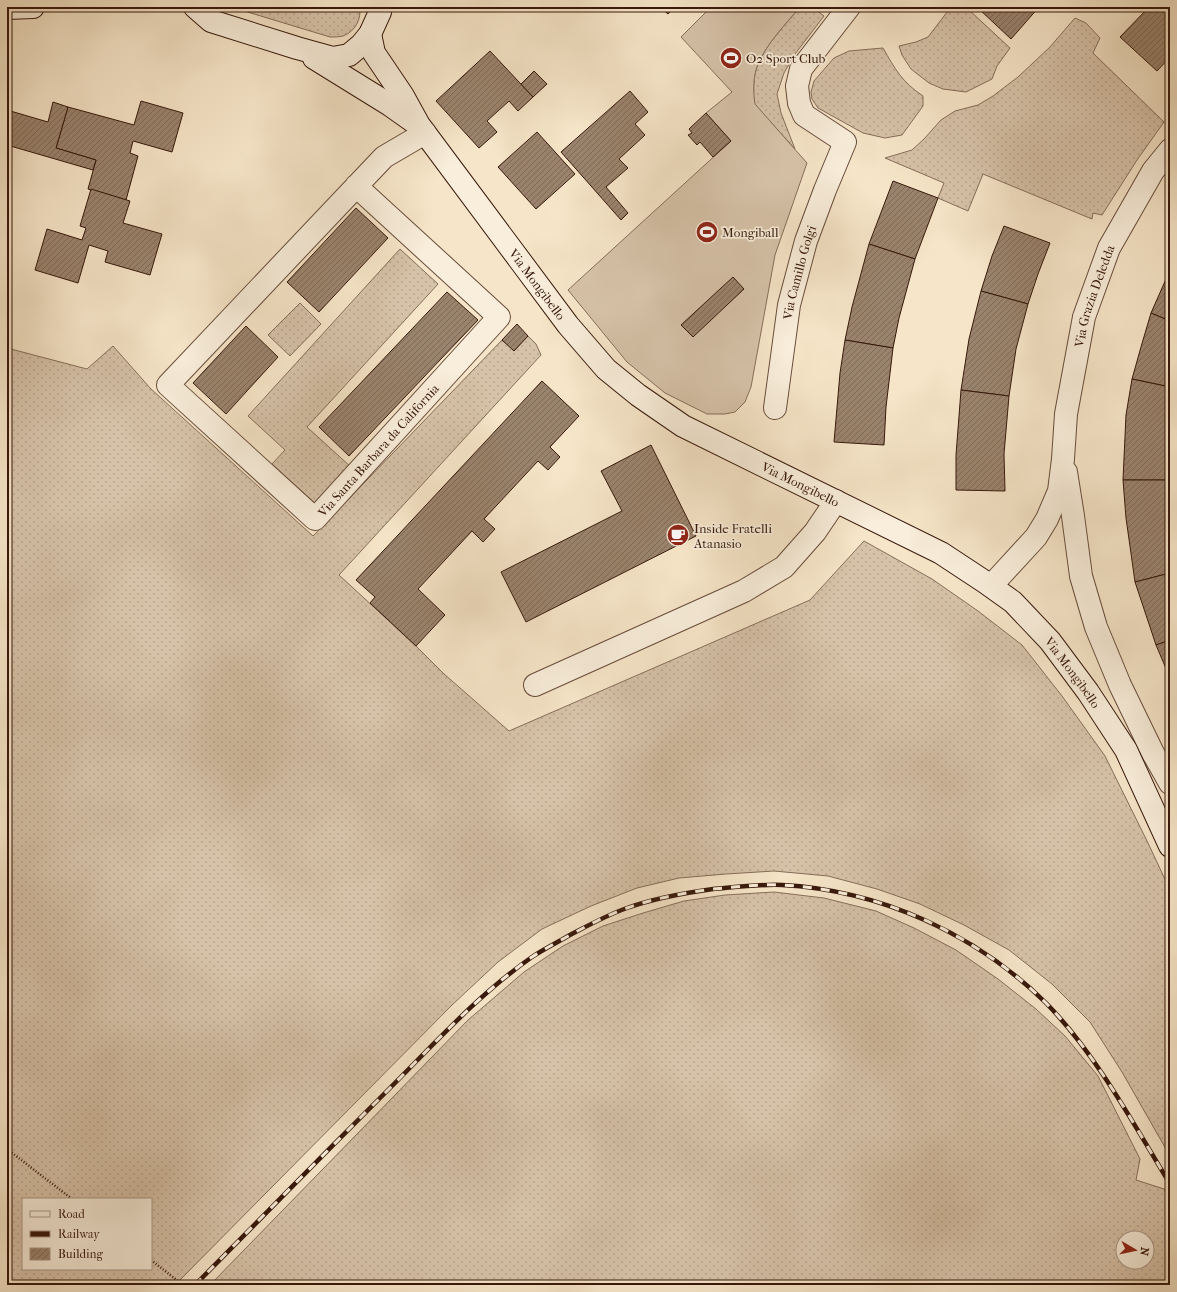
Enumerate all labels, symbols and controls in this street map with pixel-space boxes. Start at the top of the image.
sports icon: O2 Sport Club [718,45,744,71]
place label: O2 Sport Club [746,51,826,66]
sports icon: Mongiball [694,219,720,245]
street label: Via Camillo Golgi [780,223,819,321]
place label: Mongiball [722,225,779,240]
street label: Via Grazia Deledda [1071,242,1118,349]
street label: Via Mongibello [505,245,569,323]
street label: Via Santa Barbara da California [314,380,443,521]
street label: Via Mongibello [758,459,842,510]
place label: Inside Fratelli Atanasio [693,521,772,551]
cafe icon: Inside Fratelli Atanasio [665,522,691,548]
street label: Via Mongibello [1041,633,1104,711]
legend [22,1198,152,1270]
text: Road [58,1207,85,1221]
text: Railway [58,1227,100,1241]
north arrow [1115,1230,1155,1270]
text: N [1137,1246,1151,1257]
text: Building [58,1247,103,1261]

